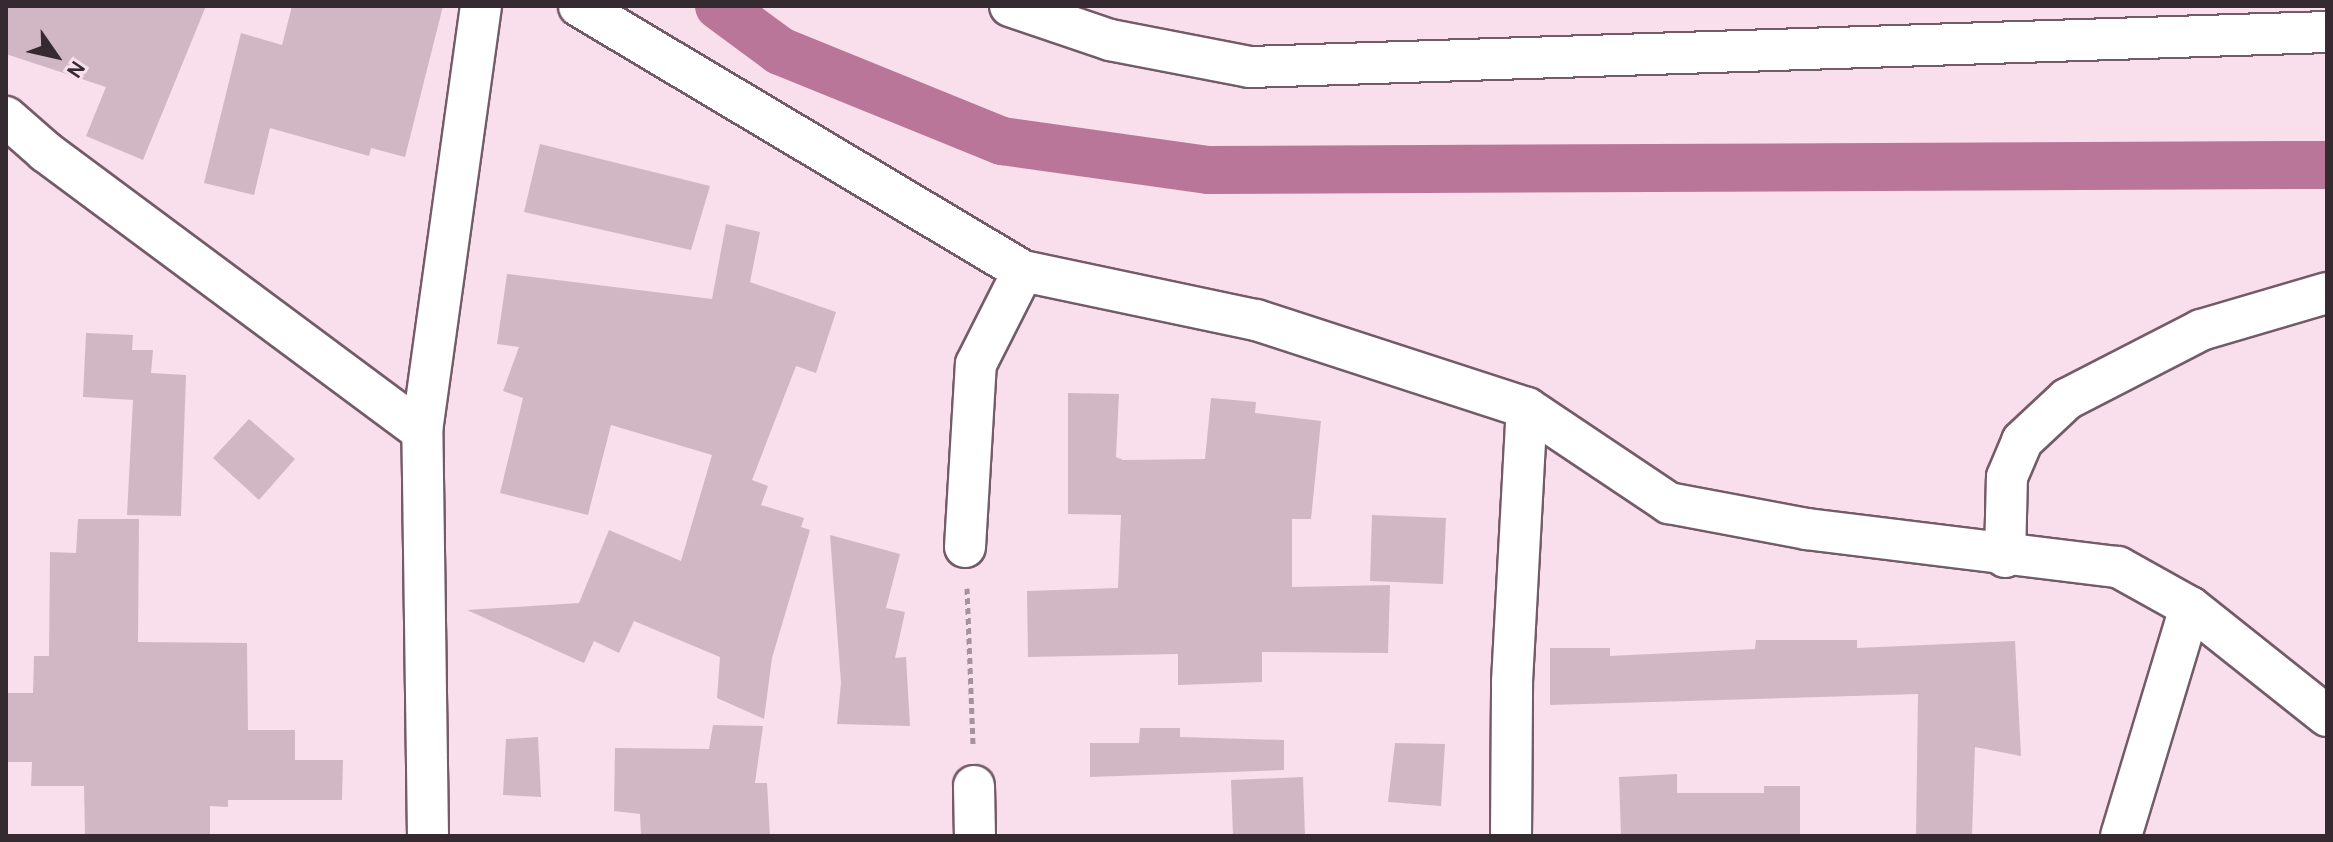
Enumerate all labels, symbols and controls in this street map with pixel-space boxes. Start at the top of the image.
north arrow [16,16,96,96]
text: N [61,56,91,83]

